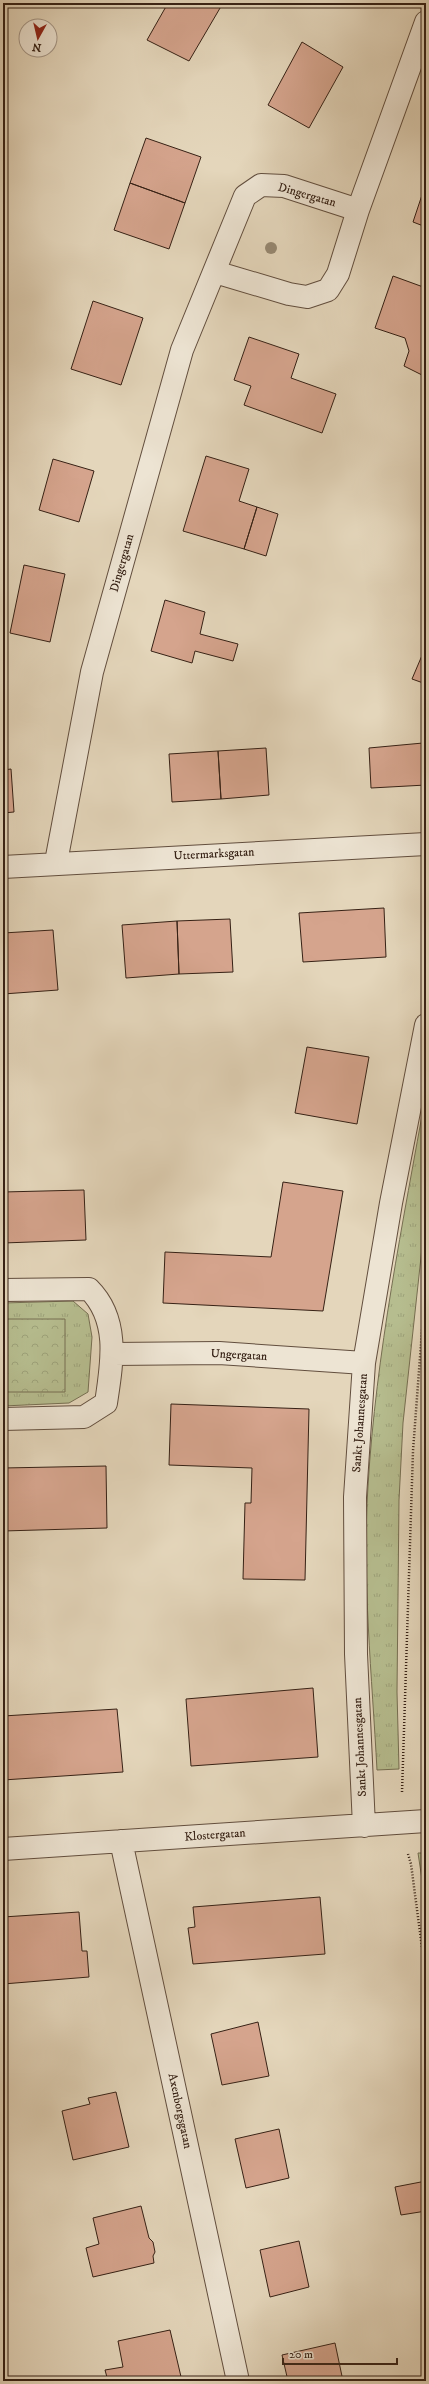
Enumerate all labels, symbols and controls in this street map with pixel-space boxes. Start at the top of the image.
north arrow [18,18,58,58]
text: N [31,39,42,54]
street label: Dingergatan [276,180,338,211]
street label: Dingergatan [107,532,138,594]
street label: Uttermarksgatan [173,844,255,864]
street label: Ungergatan [210,1346,268,1364]
street label: Sankt Johannesgatan [349,1372,371,1473]
street label: Sankt Johannesgatan [350,1696,370,1797]
street label: Klostergatan [184,1825,247,1845]
street label: Axenborgsgatan [165,2072,195,2151]
scale bar [283,2340,397,2366]
text: 20 m [289,2347,313,2362]

